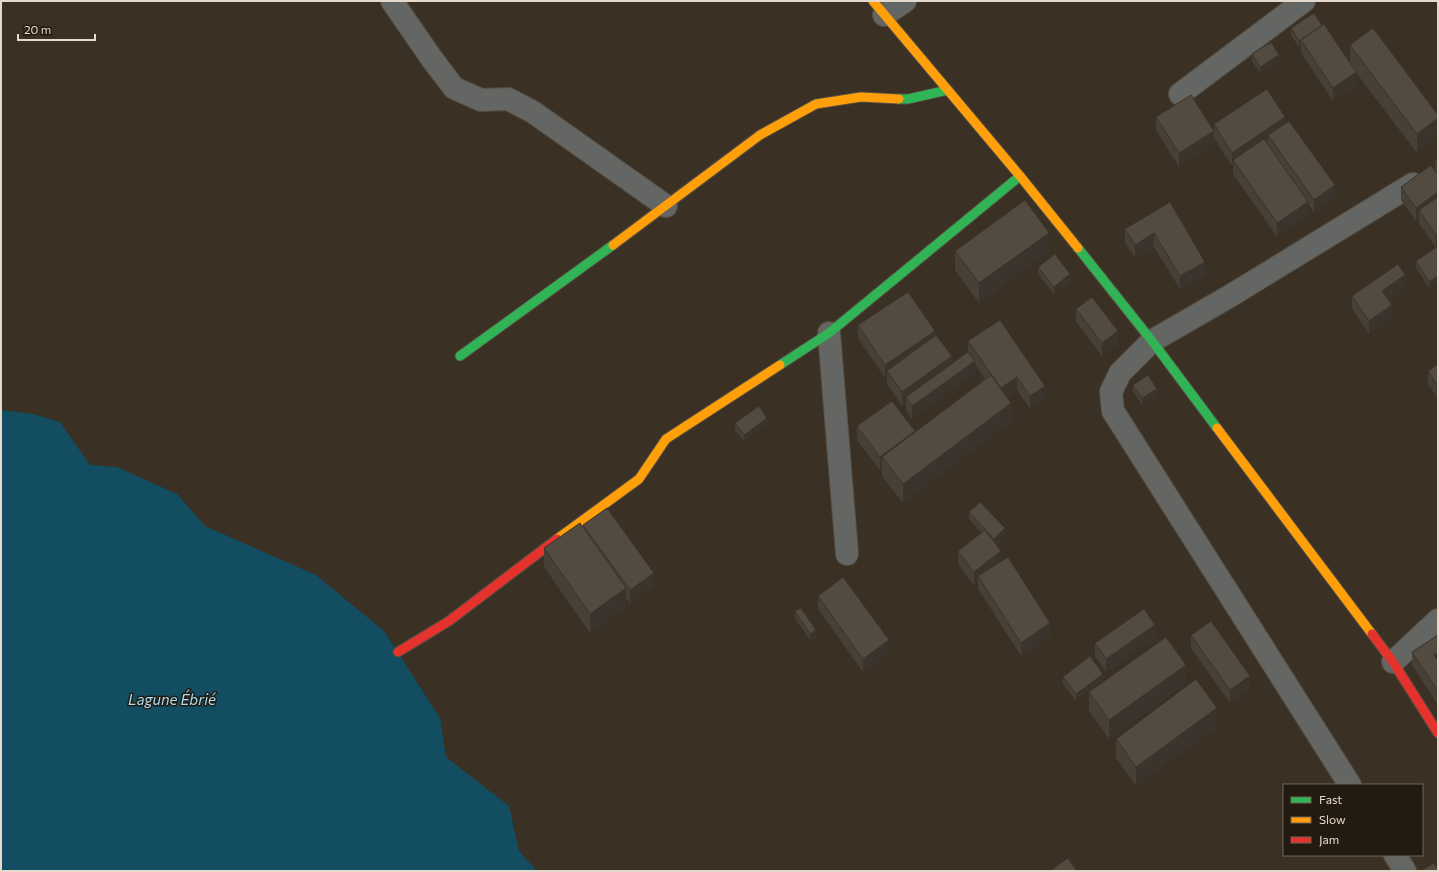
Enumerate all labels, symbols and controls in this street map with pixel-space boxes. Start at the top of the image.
scale bar [18,16,95,42]
text: 20 m [24,22,51,36]
water label: Lagune Ébrié [128,689,217,708]
legend [1283,784,1423,856]
text: Fast [1319,792,1342,806]
text: Slow [1319,812,1346,826]
text: Jam [1319,832,1339,847]

